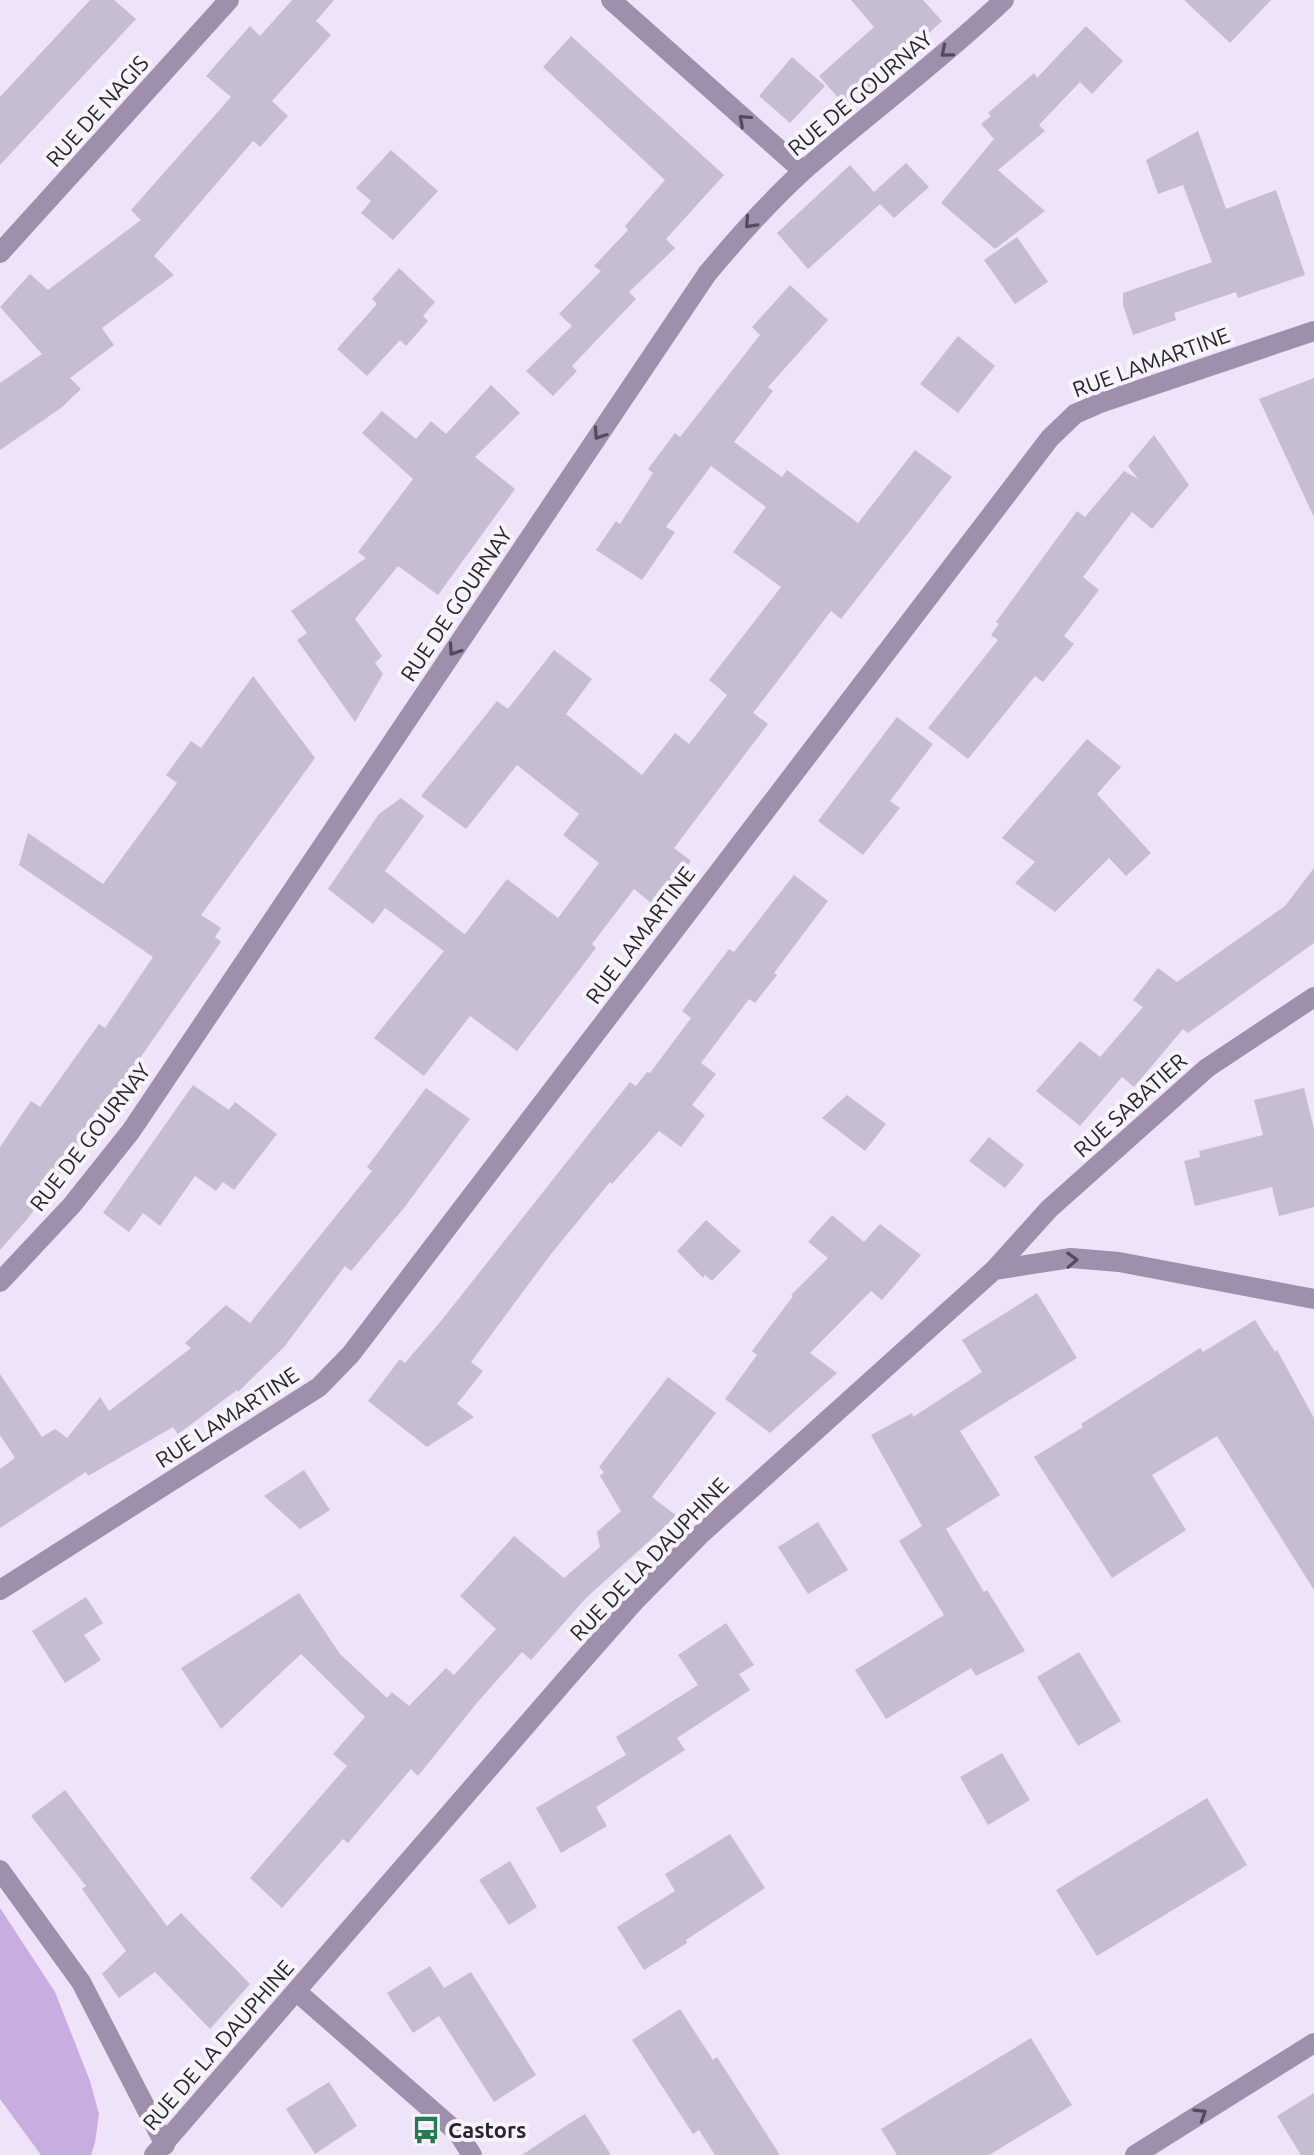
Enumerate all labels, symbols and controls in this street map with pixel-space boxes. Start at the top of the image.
street label: RUE DE GOURNAY [782,25,937,160]
one-way arrow [941,42,955,57]
street label: RUE DE NAGIS [40,50,153,171]
one-way arrow [739,115,754,129]
one-way arrow [746,214,760,229]
street label: RUE LAMARTINE [1069,322,1233,402]
one-way arrow [594,426,609,440]
street label: RUE DE GOURNAY [395,522,517,686]
one-way arrow [449,642,464,656]
street label: RUE LAMARTINE [580,861,699,1008]
street label: RUE SABATIER [1068,1047,1191,1162]
street label: RUE DE GOURNAY [24,1058,155,1216]
one-way arrow [1066,1251,1079,1268]
street label: RUE LAMARTINE [151,1361,303,1472]
street label: RUE DE LA DAUPHINE [564,1472,733,1645]
street label: RUE DE LA DAUPHINE [137,1955,298,2135]
one-way arrow [1193,2108,1207,2123]
bus stop icon: Castors [411,2115,441,2145]
place label: Castors [448,2117,526,2142]

